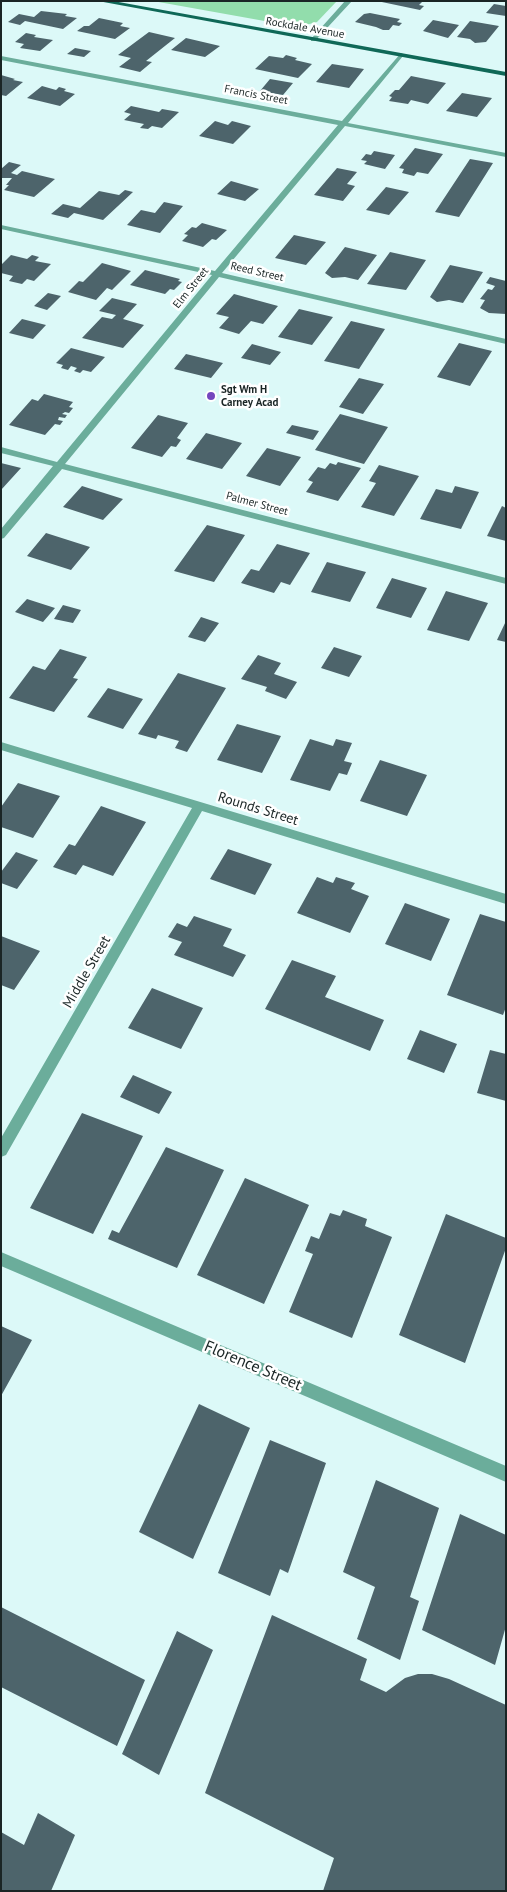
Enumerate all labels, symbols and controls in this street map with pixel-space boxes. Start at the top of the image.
street label: Rockdale Avenue [265,15,345,41]
street label: Francis Street [223,82,289,108]
street label: Reed Street [229,259,285,285]
street label: Elm Street [170,265,212,311]
place label: Sgt Wm H Carney Acad [221,383,278,409]
marker: Sgt Wm H Carney Acad [205,390,217,402]
street label: Palmer Street [225,489,289,519]
street label: Rounds Street [216,789,300,829]
street label: Middle Street [60,933,114,1011]
street label: Florence Street [201,1337,305,1395]

